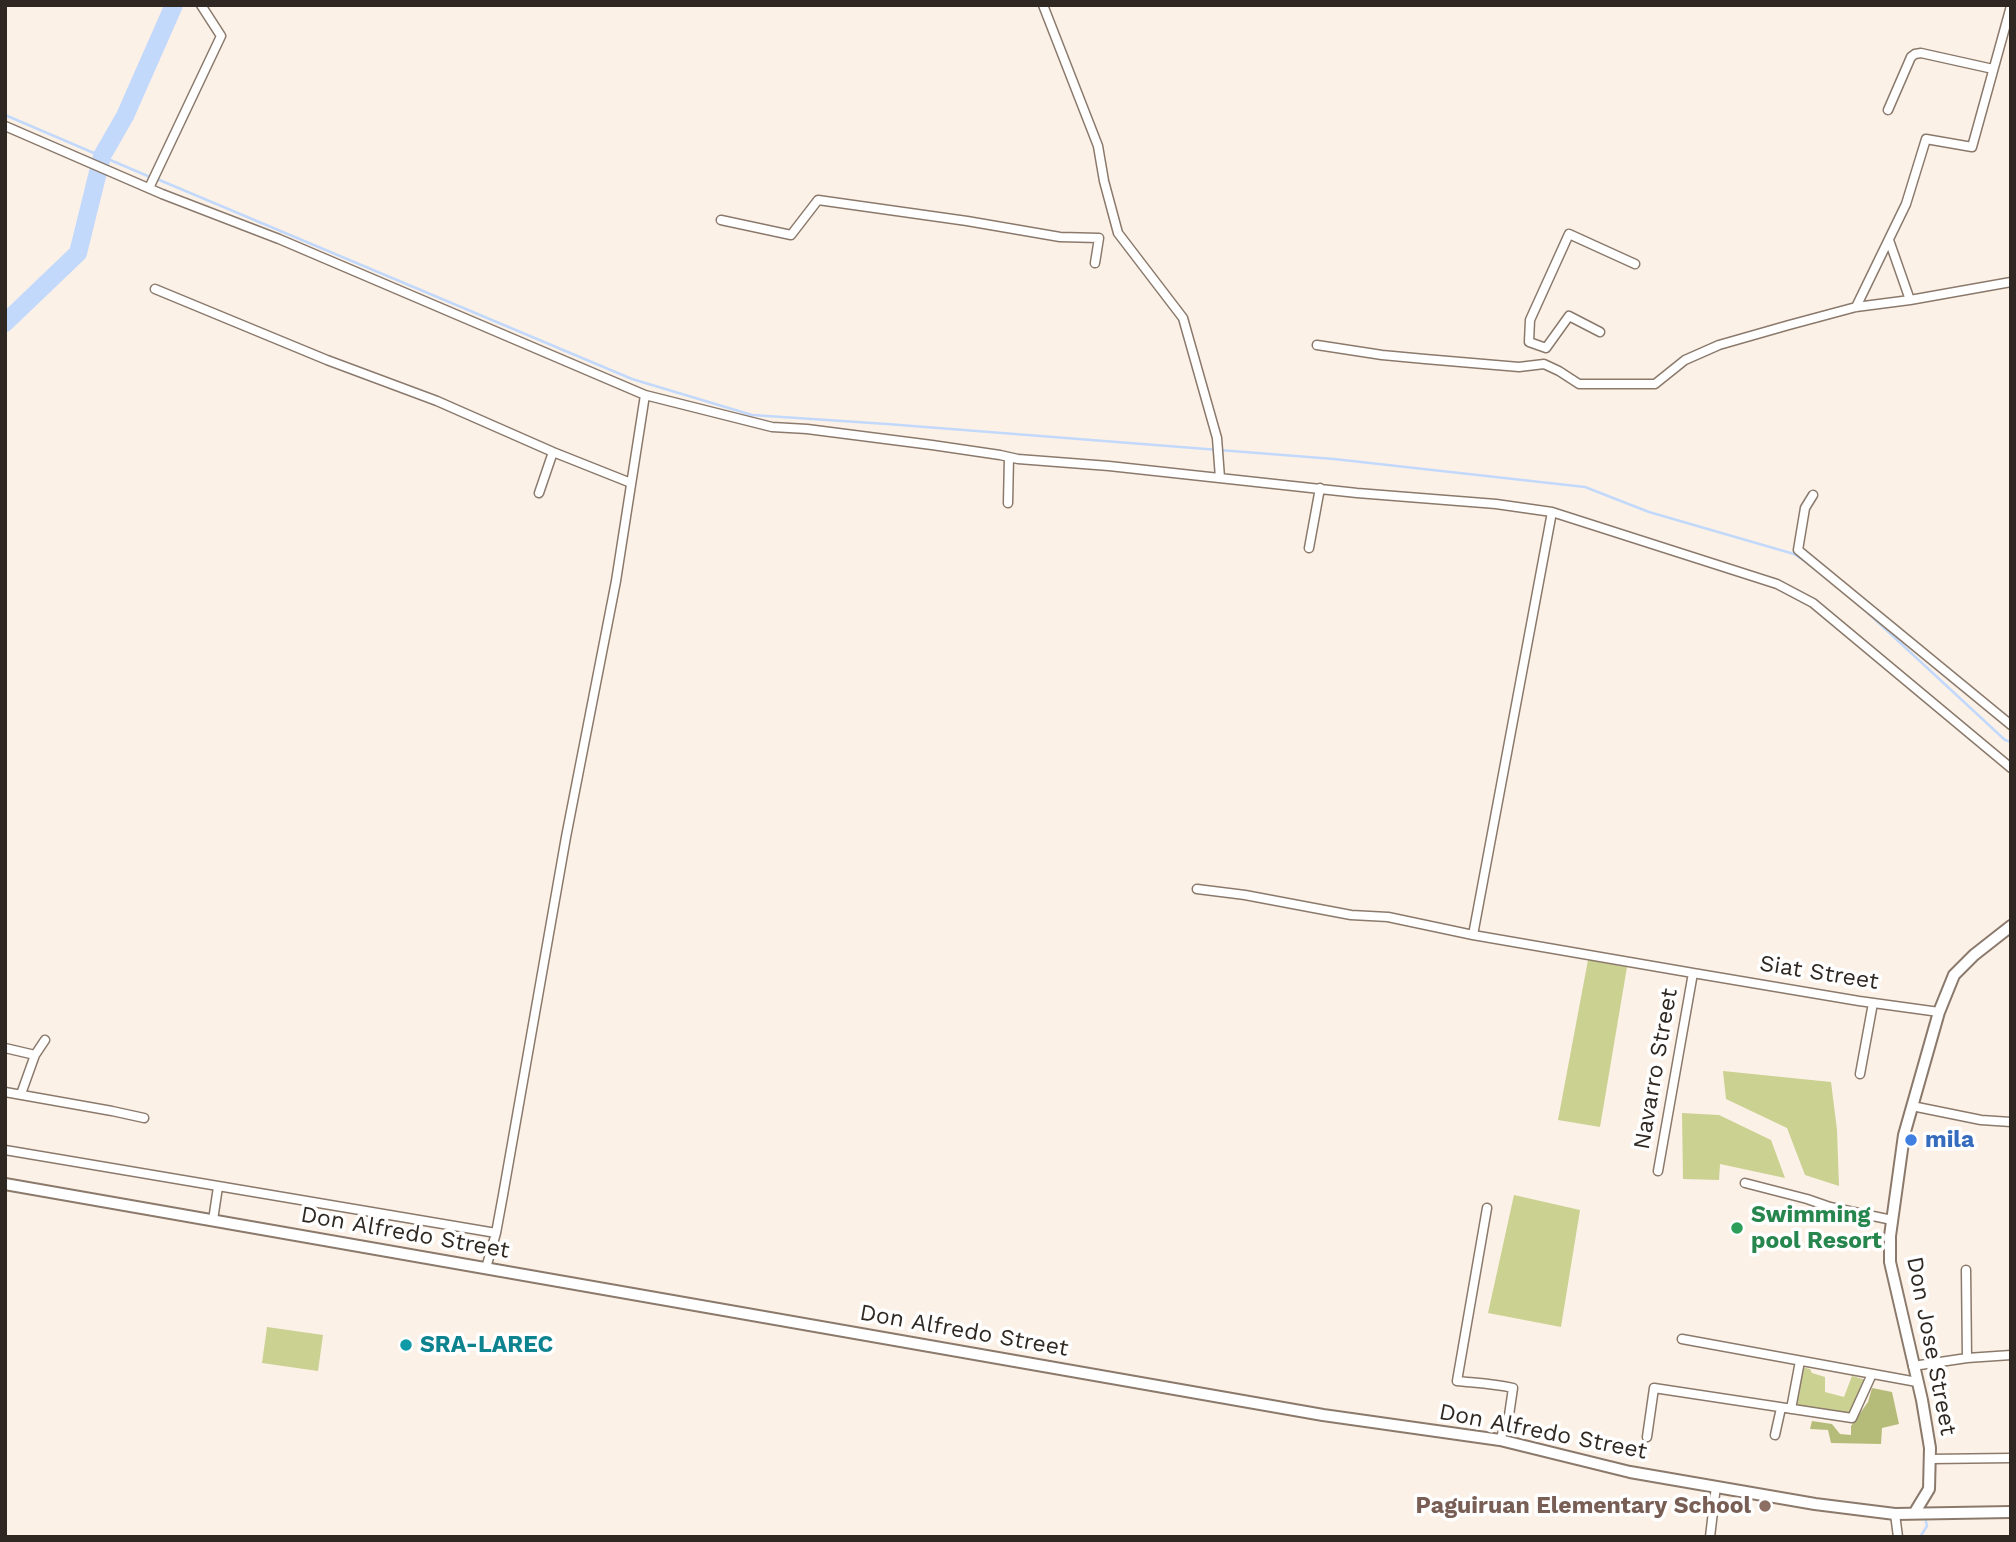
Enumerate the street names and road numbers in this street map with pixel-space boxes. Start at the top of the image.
street label: Siat Street [1758,950,1880,996]
street label: Navarro Street [1628,986,1684,1152]
street label: Don Alfredo Street [299,1201,511,1265]
street label: Don Jose Street [1900,1254,1962,1438]
street label: Don Alfredo Street [858,1299,1070,1363]
street label: Don Alfredo Street [1437,1398,1649,1466]

